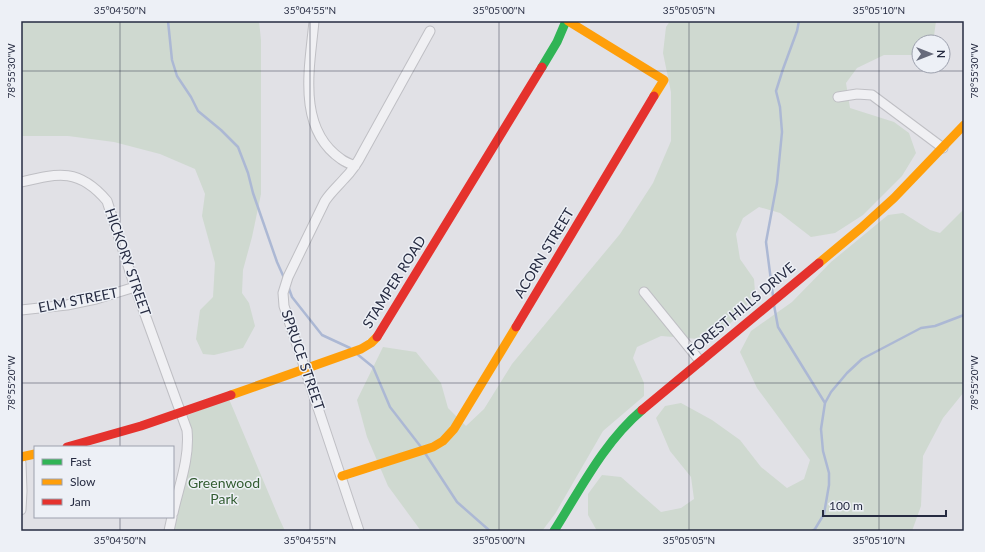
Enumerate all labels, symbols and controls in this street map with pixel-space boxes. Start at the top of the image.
text: 35°04'50"N [94,4,146,16]
text: 35°04'55"N [284,4,336,16]
text: 35°05'00"N [473,4,525,16]
text: 35°05'05"N [663,4,715,16]
text: 35°05'10"N [853,4,905,16]
north arrow [911,34,951,74]
text: 78°55'30"W [5,43,17,99]
text: 78°55'30"W [968,43,980,99]
text: N [935,50,948,58]
street label: ACORN STREET [510,204,577,301]
street label: HICKORY STREET [102,206,155,319]
street label: STAMPER ROAD [358,232,429,331]
street label: FOREST HILLS DRIVE [683,258,798,359]
street label: ELM STREET [37,283,120,316]
street label: SPRUCE STREET [278,307,329,413]
text: 78°55'20"W [5,355,17,411]
text: 78°55'20"W [968,355,980,411]
legend [34,446,174,518]
text: Fast [70,454,92,469]
text: Slow [70,474,96,489]
park label: Greenwood Park [188,474,260,507]
scale bar [823,492,946,518]
text: Jam [70,494,91,509]
text: 100 m [829,498,863,513]
text: 35°04'50"N [94,534,146,546]
text: 35°04'55"N [284,534,336,546]
text: 35°05'00"N [473,534,525,546]
text: 35°05'05"N [663,534,715,546]
text: 35°05'10"N [853,534,905,546]

